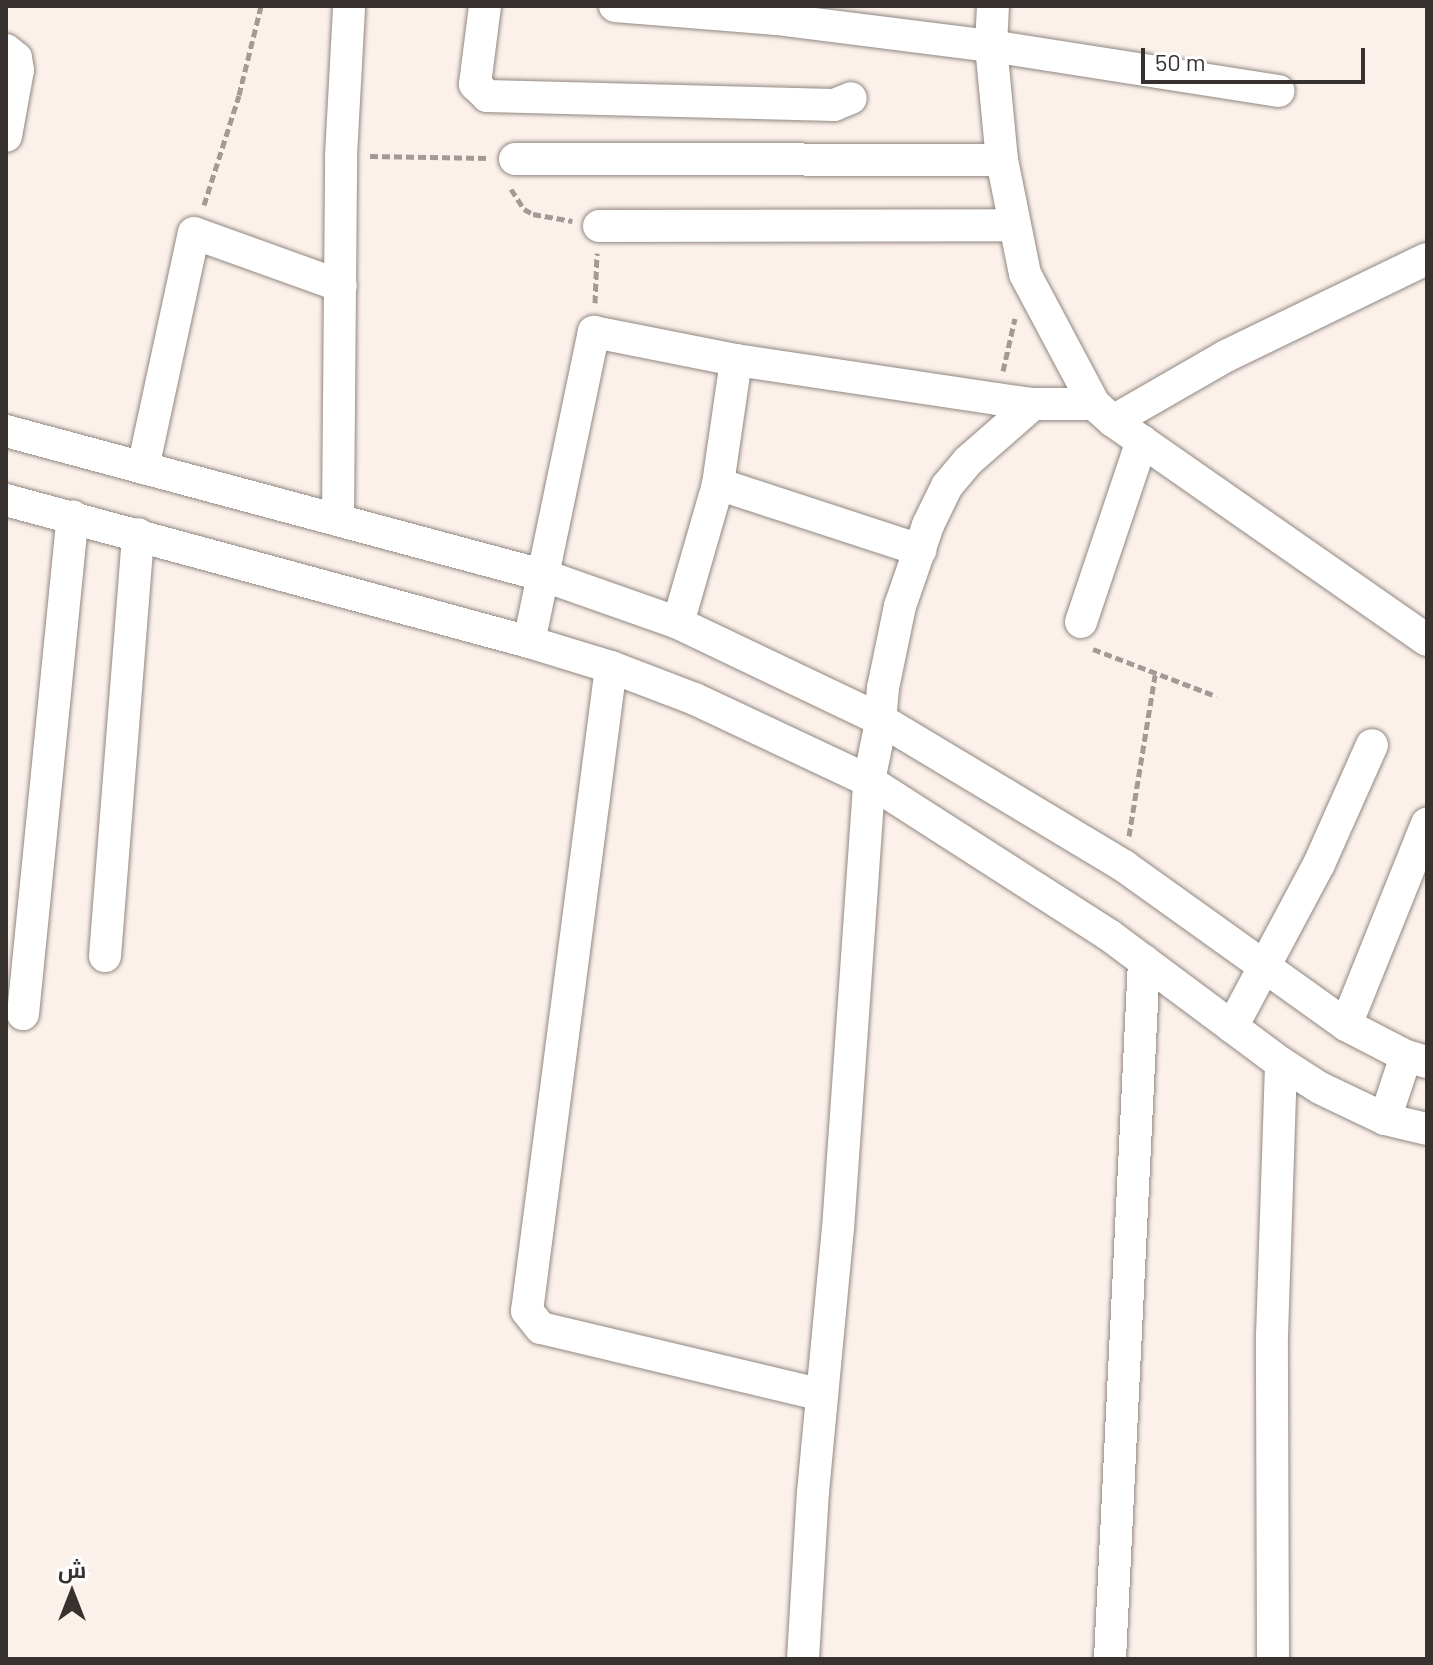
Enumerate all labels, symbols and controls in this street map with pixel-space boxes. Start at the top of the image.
scale bar [1145,32,1369,82]
text: 50 m [1155,47,1206,76]
north arrow [32,1553,112,1633]
text: ش [58,1556,86,1582]

